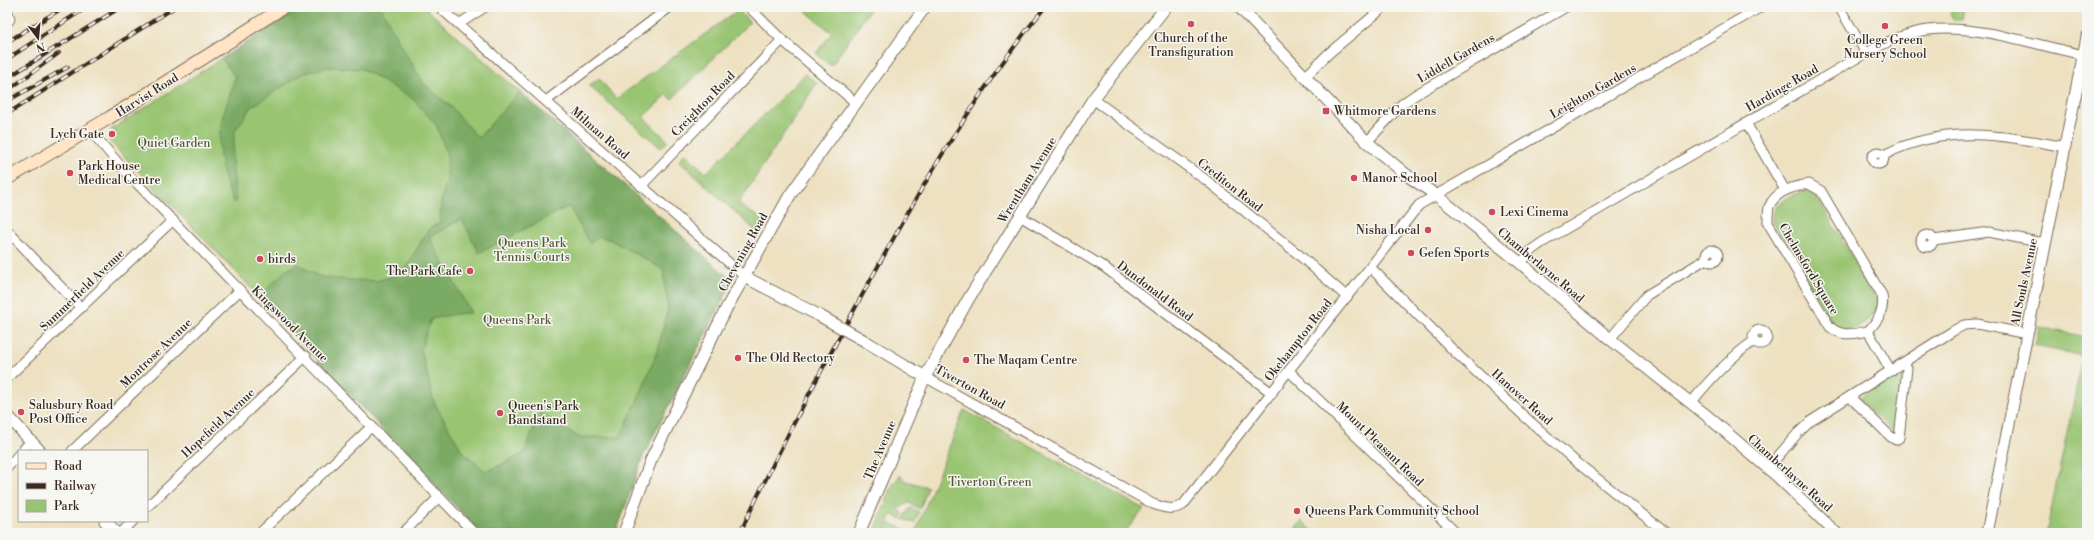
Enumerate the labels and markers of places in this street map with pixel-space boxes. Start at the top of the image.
marker: Church of the Transfiguration [1186,19,1196,29]
marker: College Green Nursery School [1880,21,1890,31]
place label: Church of the Transfiguration [1148,31,1234,60]
place label: College Green Nursery School [1843,33,1927,62]
place label: Whitmore Gardens [1333,104,1436,119]
marker: Whitmore Gardens [1321,106,1331,116]
place label: Lych Gate [50,127,104,142]
marker: Lych Gate [107,129,117,139]
place label: Park House Medical Centre [78,159,160,188]
marker: Park House Medical Centre [65,168,75,178]
place label: Manor School [1362,171,1438,186]
marker: Manor School [1349,173,1359,183]
place label: Lexi Cinema [1500,205,1569,220]
marker: Lexi Cinema [1487,207,1497,217]
place label: Nisha Local [1356,223,1420,238]
marker: Nisha Local [1423,225,1433,235]
place label: Gefen Sports [1419,246,1489,261]
marker: Gefen Sports [1406,248,1416,258]
place label: birds [268,252,296,267]
marker: birds [255,254,265,264]
place label: The Park Cafe [386,264,462,279]
marker: The Park Cafe [465,266,475,276]
place label: The Old Rectory [746,351,835,366]
marker: The Old Rectory [733,353,743,363]
place label: The Maqam Centre [974,353,1077,368]
marker: The Maqam Centre [961,355,971,365]
place label: Salusbury Road Post Office [29,398,113,427]
place label: Queen's Park Bandstand [507,399,580,428]
marker: Salusbury Road Post Office [16,407,26,417]
marker: Queen's Park Bandstand [495,408,505,418]
place label: Queens Park Community School [1305,504,1480,519]
marker: Queens Park Community School [1292,506,1302,516]

